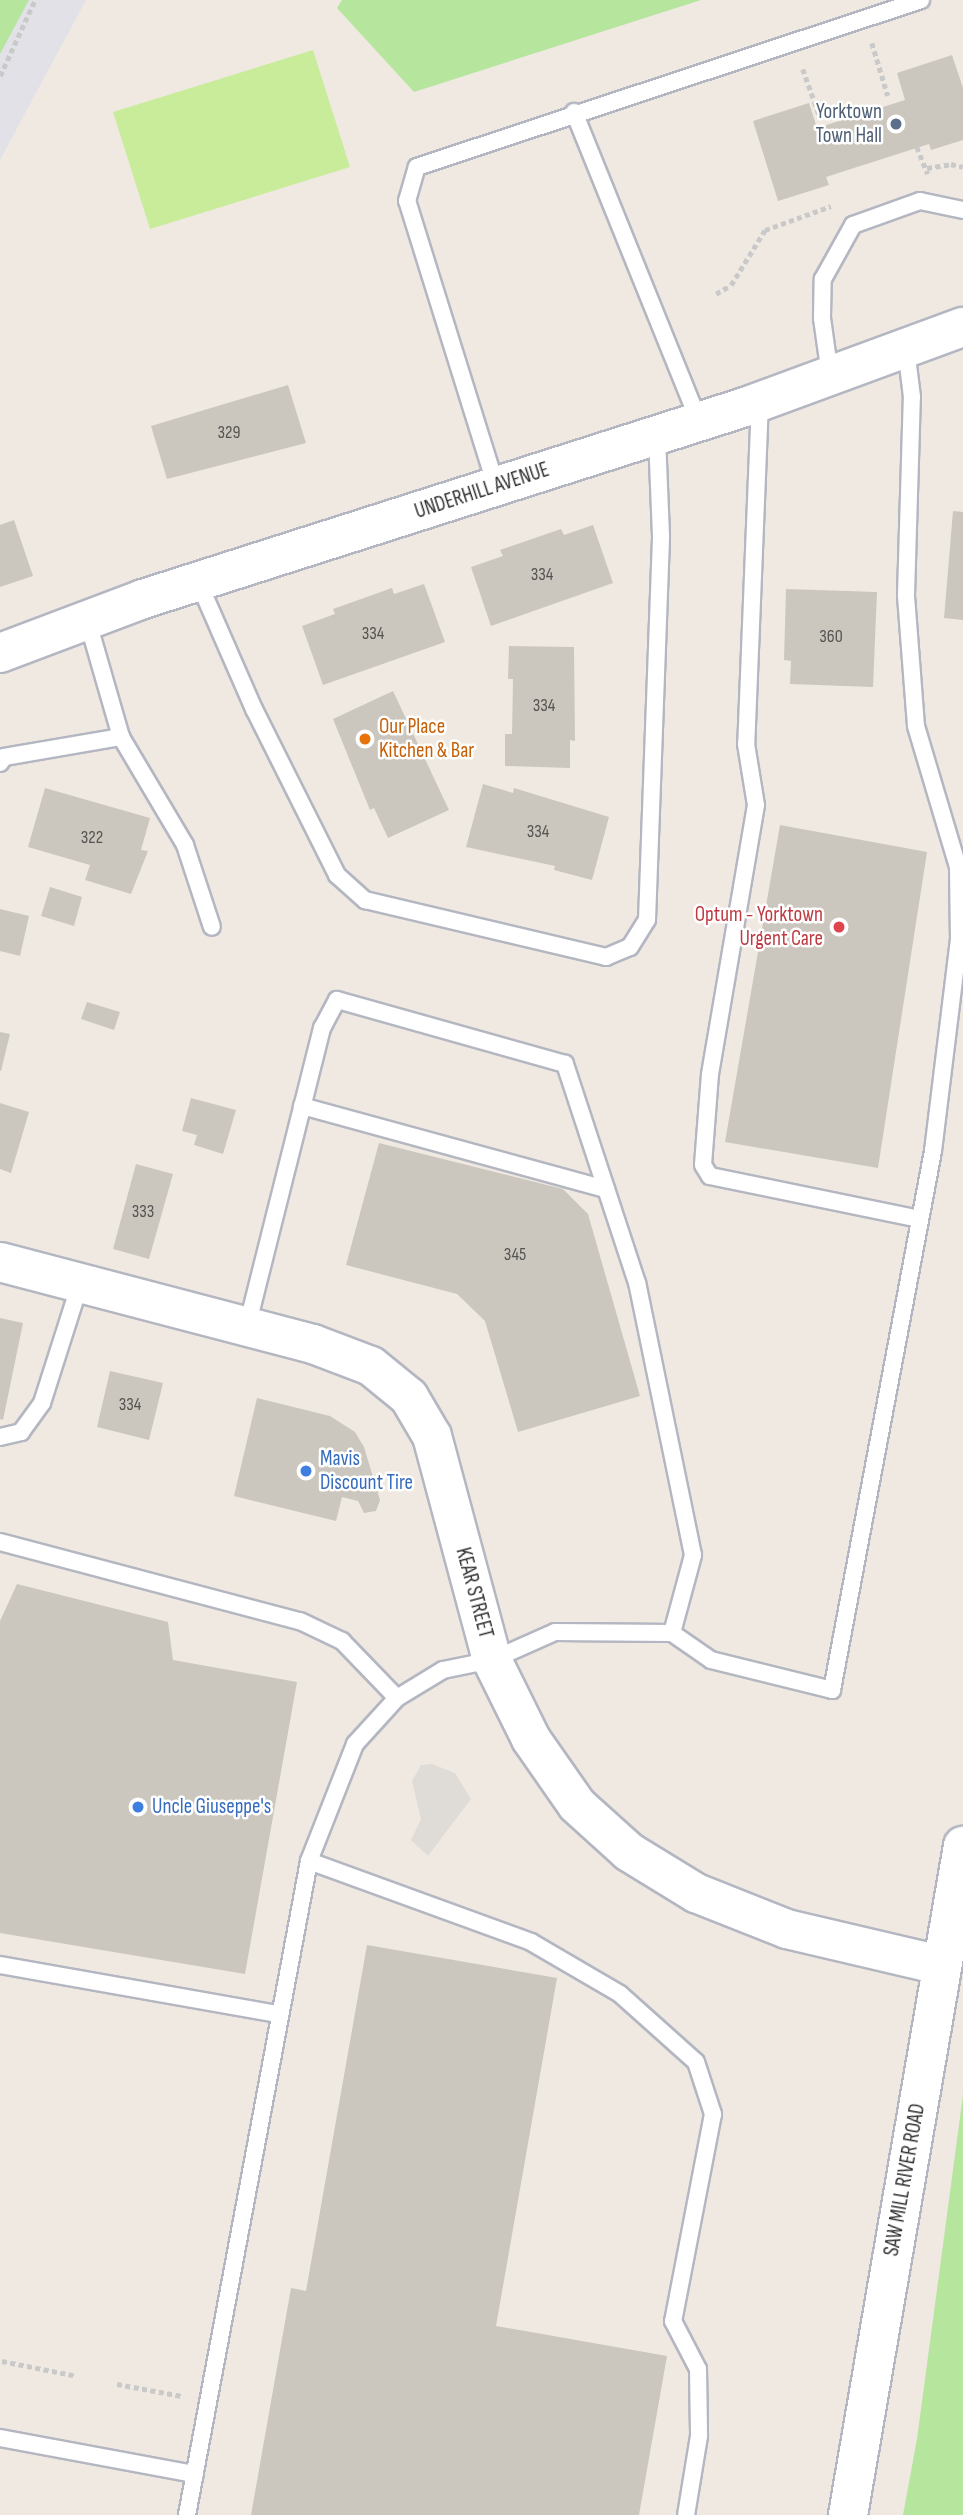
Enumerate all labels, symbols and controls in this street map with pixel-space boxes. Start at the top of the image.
place label: Yorktown Town Hall [816,99,882,149]
marker: Yorktown Town Hall [888,116,904,132]
house number: 329 [218,422,240,444]
street label: UNDERHILL AVENUE [412,457,552,525]
house number: 334 [531,564,553,586]
house number: 334 [362,623,384,645]
house number: 360 [819,626,843,648]
house number: 334 [533,695,555,717]
place label: Our Place Kitchen & Bar [379,714,474,764]
marker: Our Place Kitchen & Bar [357,731,373,747]
house number: 334 [527,821,549,843]
house number: 322 [81,827,103,849]
place label: Optum - Yorktown Urgent Care [695,902,823,952]
marker: Optum - Yorktown Urgent Care [829,917,849,937]
house number: 333 [132,1201,154,1223]
house number: 345 [504,1244,526,1266]
house number: 334 [119,1394,141,1416]
place label: Mavis Discount Tire [320,1446,413,1496]
marker: Mavis Discount Tire [298,1463,314,1479]
street label: KEAR STREET [450,1545,498,1641]
place label: Uncle Giuseppe's [152,1794,271,1820]
marker: Uncle Giuseppe's [130,1799,146,1815]
street label: SAW MILL RIVER ROAD [879,2102,931,2258]

